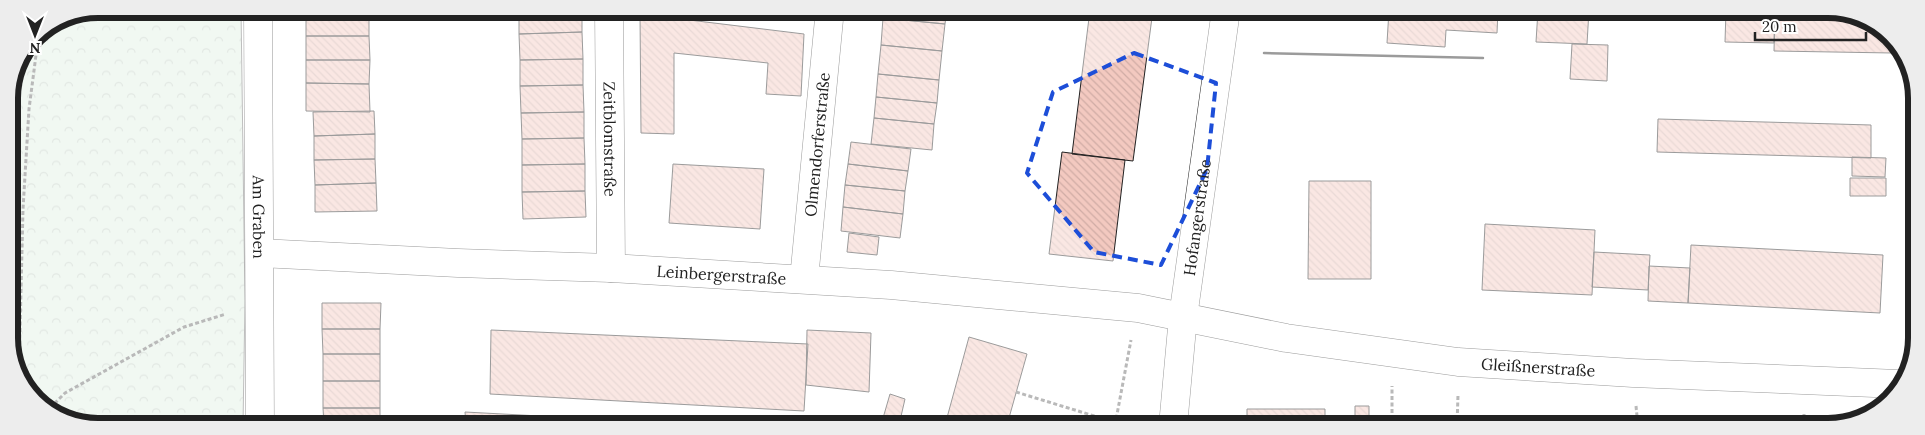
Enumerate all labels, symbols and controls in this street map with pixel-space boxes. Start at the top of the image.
north arrow [10,10,60,60]
scale bar [1755,10,1866,42]
text: 20 m [1762,17,1797,36]
text: N [29,39,40,57]
street label: Olmendorferstraße [800,71,834,218]
street label: Zeitblomstraße [600,81,620,197]
street label: Hofangerstraße [1179,158,1215,277]
street label: Am Graben [249,174,269,259]
street label: Leinbergerstraße [656,261,787,289]
street label: Gleißnerstraße [1481,353,1596,381]

